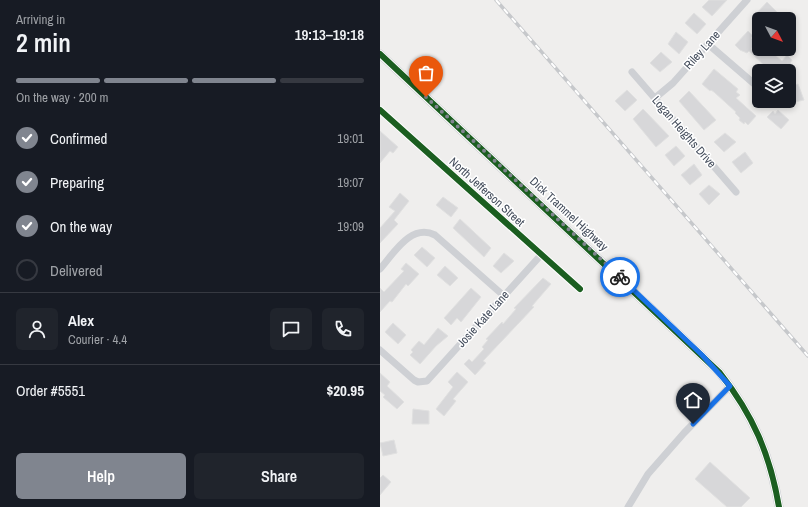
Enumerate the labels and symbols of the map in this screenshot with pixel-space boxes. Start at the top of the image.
north arrow [752,12,796,56]
street label: Riley Lane [680,27,724,73]
pin [409,56,443,97]
street label: Logan Heights Drive [648,93,720,171]
street label: North Jefferson Street [446,154,528,230]
street label: Dick Trammel Highway [526,173,612,255]
courier [600,257,640,297]
street label: Josie Kate Lane [453,287,513,351]
pin [676,383,710,424]

